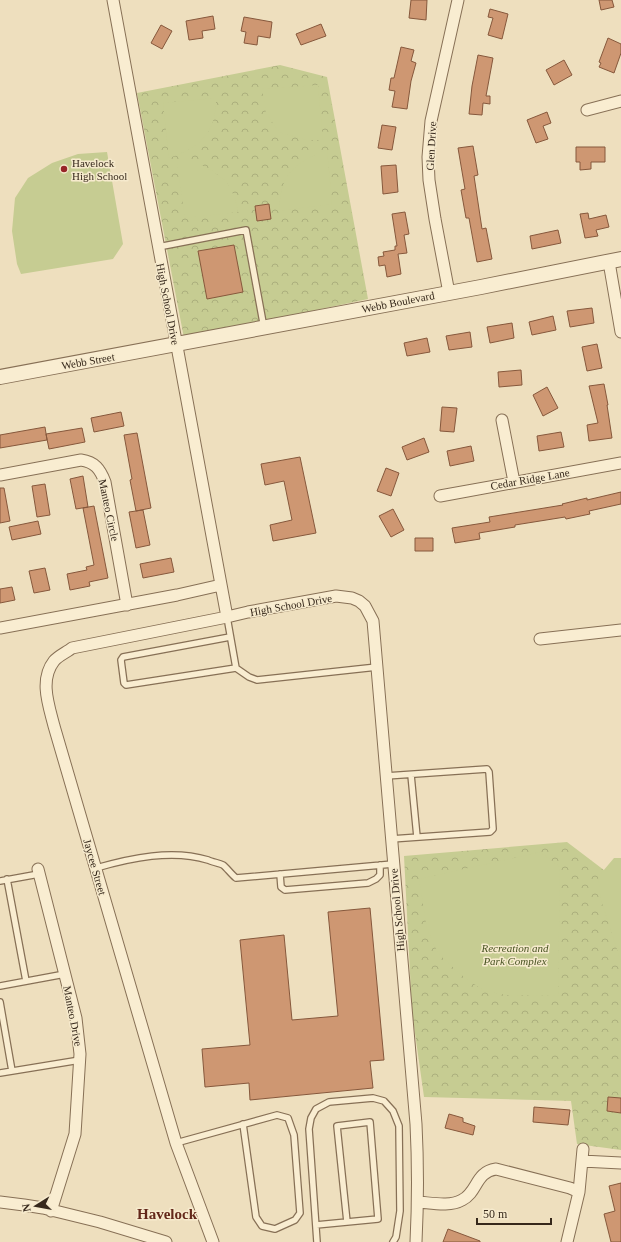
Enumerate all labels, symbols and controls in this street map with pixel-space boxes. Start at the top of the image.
street label: Glen Drive [424,121,438,171]
place label: Havelock High School [72,157,127,182]
marker: Havelock High School [59,164,69,174]
street label: High School Drive [154,262,182,346]
street label: Webb Boulevard [361,289,436,315]
street label: Webb Street [60,350,116,372]
street label: Cedar Ridge Lane [490,466,571,492]
street label: Manteo Circle [97,478,121,542]
street label: High School Drive [249,592,333,618]
street label: Jaycee Street [81,838,109,896]
street label: High School Drive [387,868,407,952]
park label: Recreation and Park Complex [480,942,549,967]
street label: Manteo Drive [61,985,85,1047]
north arrow [16,1186,56,1226]
scale bar [477,1200,551,1226]
text: N [20,1203,33,1213]
district label: Havelock [137,1206,198,1222]
text: 50 m [483,1207,508,1221]

